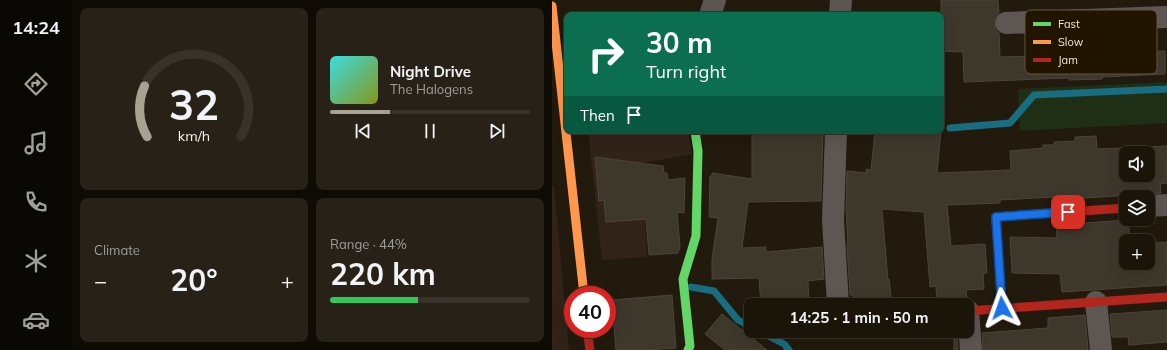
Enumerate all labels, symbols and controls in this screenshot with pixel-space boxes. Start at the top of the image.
legend [1025,10,1157,74]
text: 14:24 [12,16,60,39]
text: Fast [1058,17,1080,31]
text: 30 m [646,25,712,60]
icon: right [580,28,632,80]
text: Slow [1058,35,1084,49]
text: Jam [1058,53,1078,67]
text: Turn right [646,60,726,83]
text: Night Drive [390,62,471,81]
icon: directions [22,70,50,98]
text: 32 [169,78,219,130]
text: The Halogens [390,81,473,97]
icon: arrive [623,104,645,126]
text: Then [580,106,615,125]
icon: previous [352,120,374,142]
icon: pause [419,120,441,142]
icon: next [486,120,508,142]
text: km/h [178,126,210,144]
icon: music [22,129,50,157]
map controls [1119,146,1155,270]
button: sound [1119,146,1155,182]
icon: phone [22,188,50,216]
button: layers [1119,190,1155,226]
pin [1051,195,1085,229]
icon: arrive [1057,201,1079,223]
button: + [1119,234,1155,270]
text: Range · 44% [330,236,407,252]
text: Climate [94,242,140,258]
icon: climate [22,247,50,275]
text: 220 km [330,255,436,293]
text: 20° [170,261,218,299]
text: − [94,267,107,295]
text: + [281,267,294,295]
speed limit sign: 40 [564,286,616,338]
position arrow [981,287,1023,329]
icon: car [22,306,50,334]
text: 14:25 · 1 min · 50 m [790,308,928,327]

